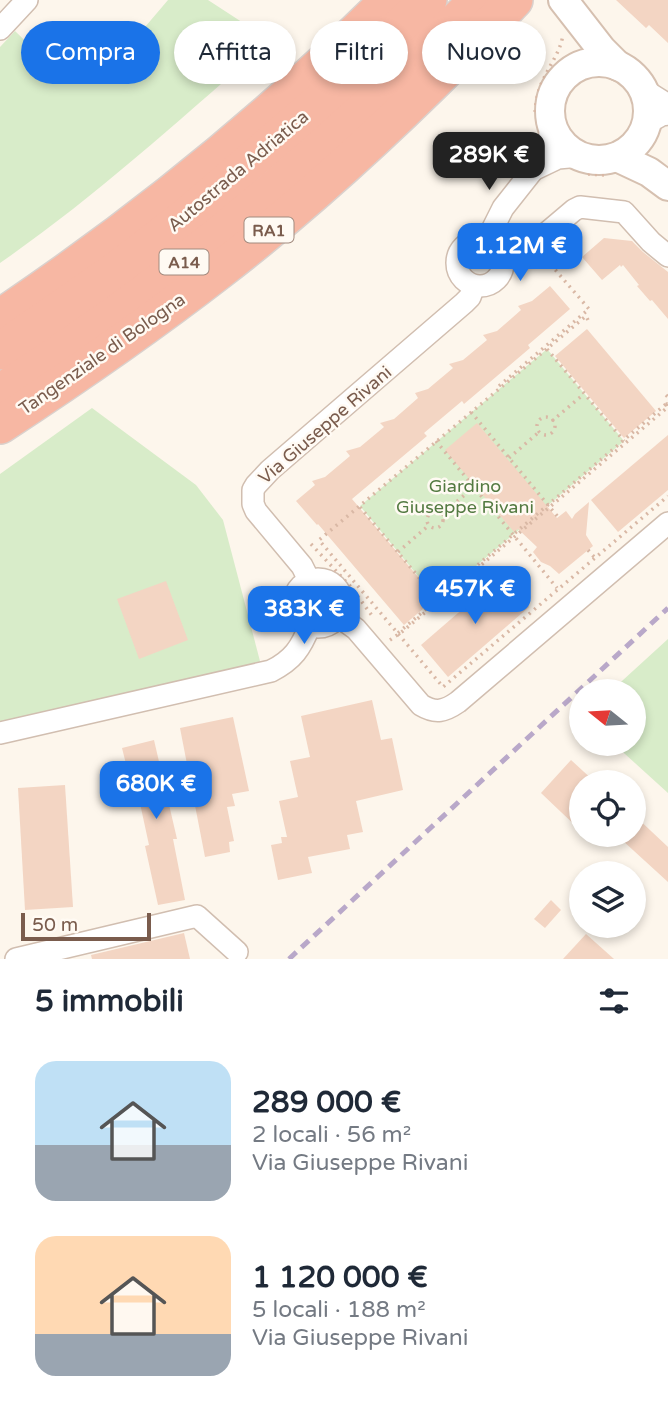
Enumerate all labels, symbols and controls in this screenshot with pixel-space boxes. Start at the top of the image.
chip: Compra [21,21,160,84]
chip: Affitta [174,21,296,84]
chip: Filtri [310,21,408,84]
chip: Nuovo [422,21,546,84]
street label: Autostrada Adriatica [163,106,313,236]
pin: 289K € [432,132,546,192]
text: 289K € [449,141,529,169]
road number: RA1 [244,218,294,242]
pin: 1.12M € [455,224,585,283]
text: 1.12M € [473,232,567,260]
road number: A14 [160,250,208,274]
street label: Tangenziale di Bologna [15,288,189,420]
street label: Via Giuseppe Rivani [254,361,396,489]
park label: Giardino Giuseppe Rivani [396,475,534,518]
pin: 457K € [418,566,532,626]
text: 457K € [435,575,515,603]
pin: 383K € [247,586,361,646]
text: 383K € [264,595,344,623]
north arrow [569,679,646,756]
map controls [569,679,646,938]
pin: 680K € [99,762,213,821]
text: 680K € [116,770,196,798]
button: locate [569,770,646,847]
button: layers [569,861,646,938]
scale bar [21,910,150,942]
text: 50 m [32,914,78,936]
icon: filters [595,982,633,1020]
text: 5 immobili [35,983,184,1020]
text: 289 000 € [252,1084,401,1121]
icon: home [91,1089,175,1173]
text: 2 locali · 56 m² [252,1121,411,1149]
text: Via Giuseppe Rivani [252,1149,468,1177]
text: 1 120 000 € [252,1259,428,1296]
icon: home [91,1264,175,1348]
text: 5 locali · 188 m² [252,1296,426,1324]
text: Via Giuseppe Rivani [252,1324,468,1352]

